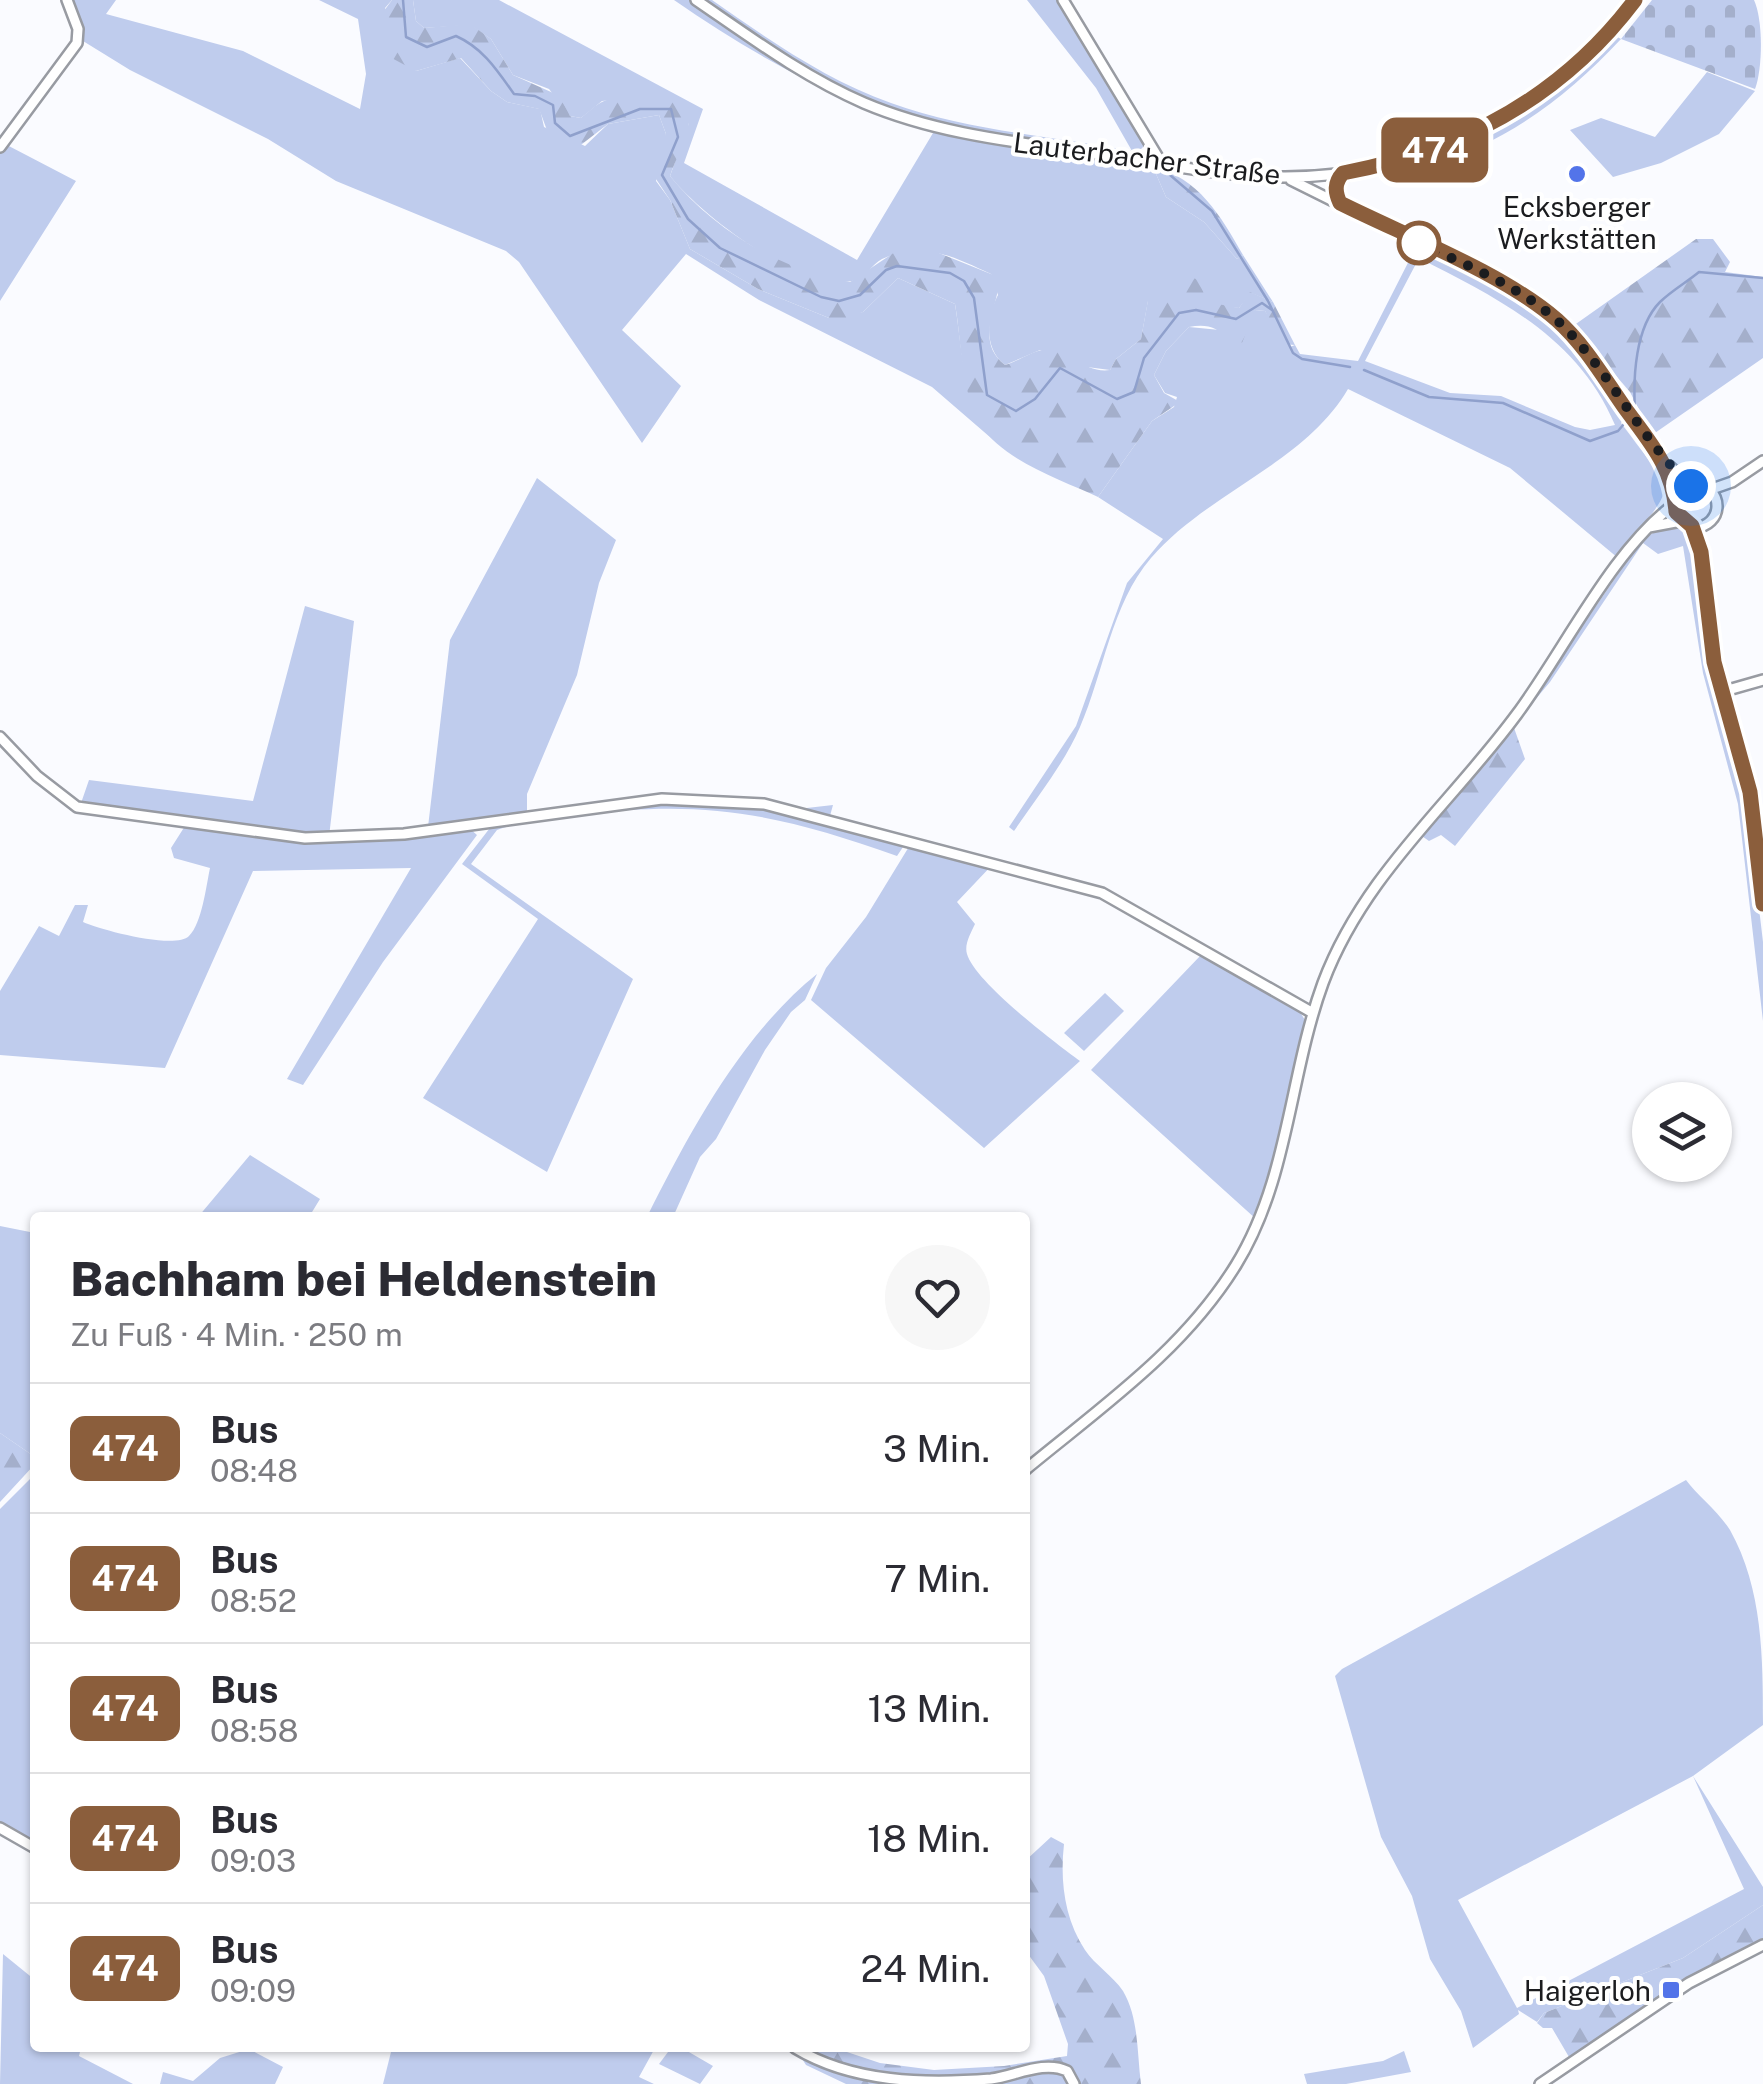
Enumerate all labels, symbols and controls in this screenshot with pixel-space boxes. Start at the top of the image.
line badge: 474 [1378,118,1492,182]
street label: Lauterbacher Straße [1012,125,1282,191]
text: 474 [1401,130,1469,171]
marker: Ecksberger Werkstätten [1566,163,1588,185]
place label: Ecksberger Werkstätten [1497,190,1657,255]
unlabelled marker [1398,222,1440,264]
your location [1666,461,1716,511]
map controls [1632,1082,1732,1182]
button: layers [1632,1082,1732,1182]
button: heart [885,1245,990,1350]
text: Bachham bei Heldenstein [70,1250,657,1307]
text: Zu Fuß · 4 Min. · 250 m [70,1316,403,1353]
text: Bus [210,1407,279,1452]
text: 3 Min. [883,1426,990,1471]
text: 474 [91,1428,159,1469]
text: 08:48 [210,1452,298,1489]
text: Bus [210,1537,279,1582]
text: 7 Min. [884,1556,990,1601]
text: 474 [91,1558,159,1599]
text: 08:52 [210,1582,297,1619]
text: Bus [210,1667,279,1712]
text: 13 Min. [868,1686,990,1731]
text: 474 [91,1688,159,1729]
text: 08:58 [210,1712,299,1749]
text: Bus [210,1797,279,1842]
text: 18 Min. [867,1816,990,1861]
text: 474 [91,1818,159,1859]
text: 09:03 [210,1842,296,1879]
text: Bus [210,1927,279,1972]
text: 24 Min. [860,1946,990,1991]
text: 474 [91,1948,159,1989]
text: 09:09 [210,1972,296,2009]
place label: Haigerloh [1524,1974,1651,2007]
marker: Haigerloh [1660,1979,1682,2001]

